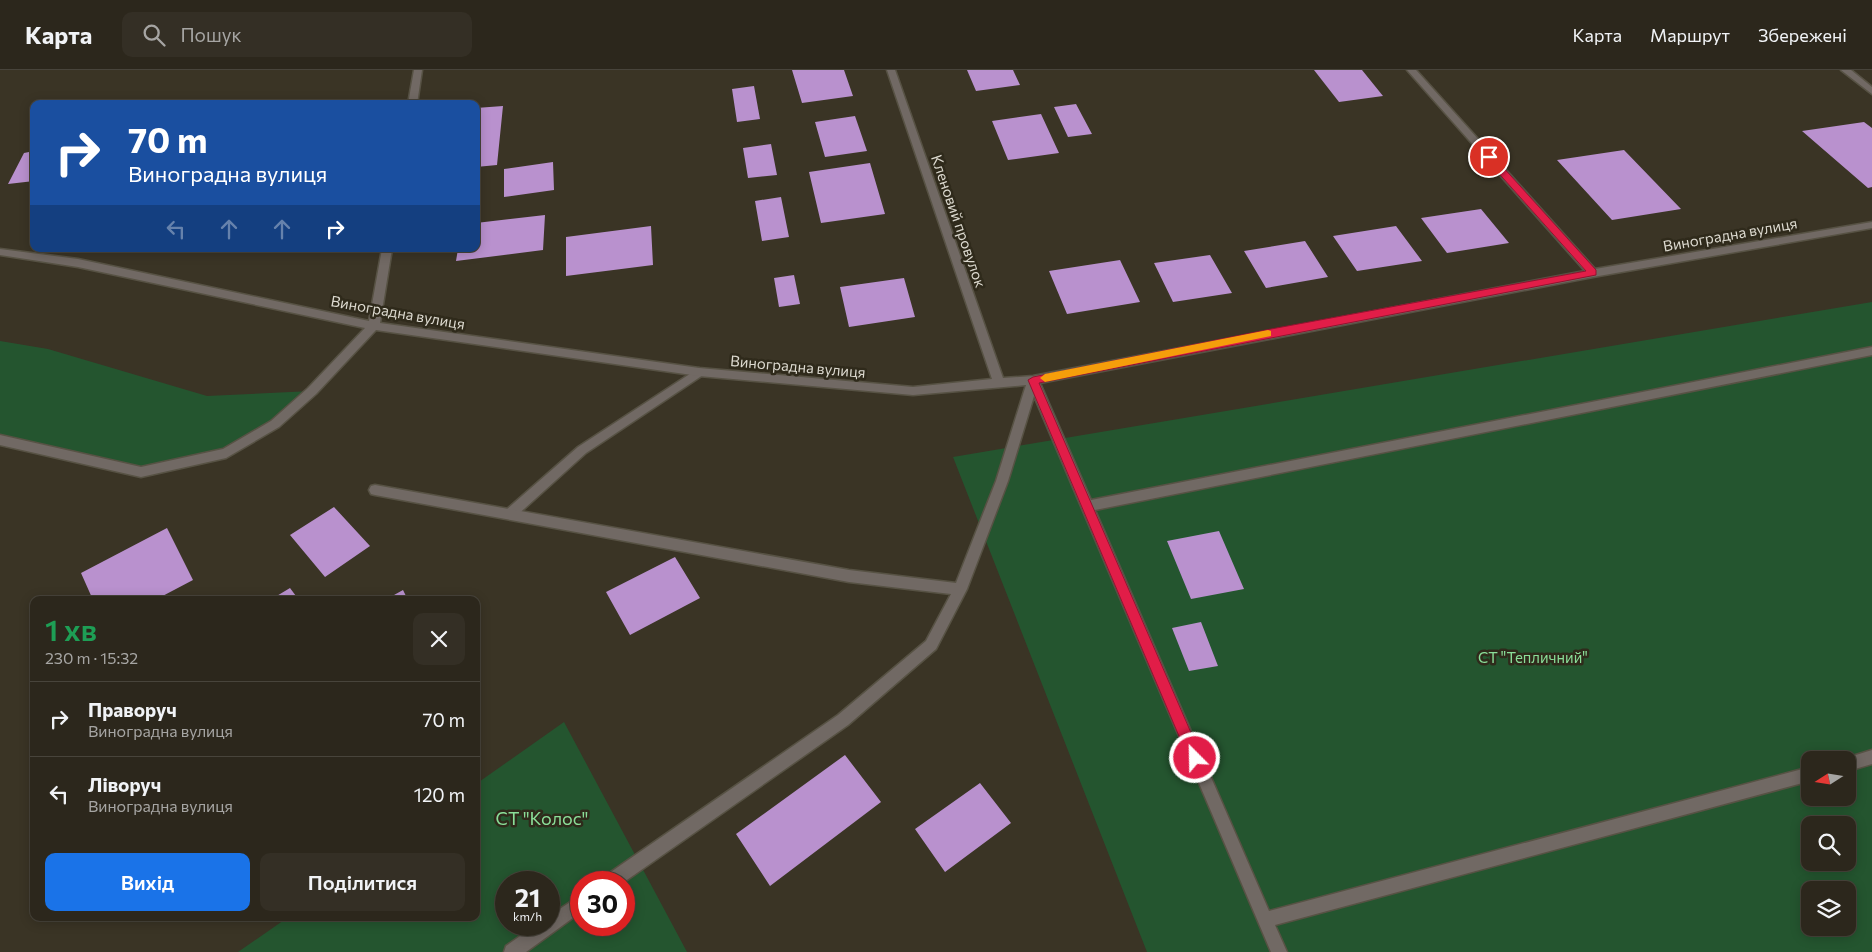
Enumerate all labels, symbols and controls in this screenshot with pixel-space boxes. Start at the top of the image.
search box [122,12,472,57]
text: Карта [25,20,92,49]
icon: search [140,21,168,49]
text: Пошук [180,23,242,46]
text: Карта [1572,24,1622,46]
text: Маршрут [1650,24,1730,46]
text: Збережені [1758,24,1847,46]
text: 70 m [128,117,208,160]
icon: right [45,120,110,185]
pin [1468,136,1510,178]
icon: arrive [1475,143,1503,171]
street label: Кленовий провулок [928,152,990,290]
text: Виноградна вулиця [128,160,327,187]
street label: Виноградна вулиця [1661,213,1799,255]
icon: left [162,215,190,243]
icon: ahead [215,215,243,243]
icon: ahead [268,215,296,243]
icon: right [321,215,349,243]
street label: Виноградна вулиця [329,291,467,333]
street label: Виноградна вулиця [729,351,867,381]
text: 1 хв [45,610,97,647]
button: close [413,613,465,665]
text: 230 m · 15:32 [45,648,138,667]
park label: СТ "Тепличний" [1478,648,1588,666]
text: Праворуч [88,698,177,721]
icon: right [45,705,73,733]
text: 70 m [422,708,465,731]
text: Виноградна вулиця [88,721,233,740]
position arrow [1168,731,1220,783]
north arrow [1801,751,1856,806]
map controls [1801,751,1856,936]
text: Ліворуч [88,773,161,796]
icon: left [45,780,73,808]
text: 120 m [414,783,465,806]
text: Виноградна вулиця [88,796,233,815]
park label: СТ "Колос" [496,807,588,829]
button: search [1801,816,1856,871]
button: Вихід [45,853,250,911]
button: Поділитися [260,853,465,911]
speed limit sign: 30 [570,871,635,936]
button: layers [1801,881,1856,936]
text: 21 [515,882,540,912]
text: km/h [513,909,542,923]

